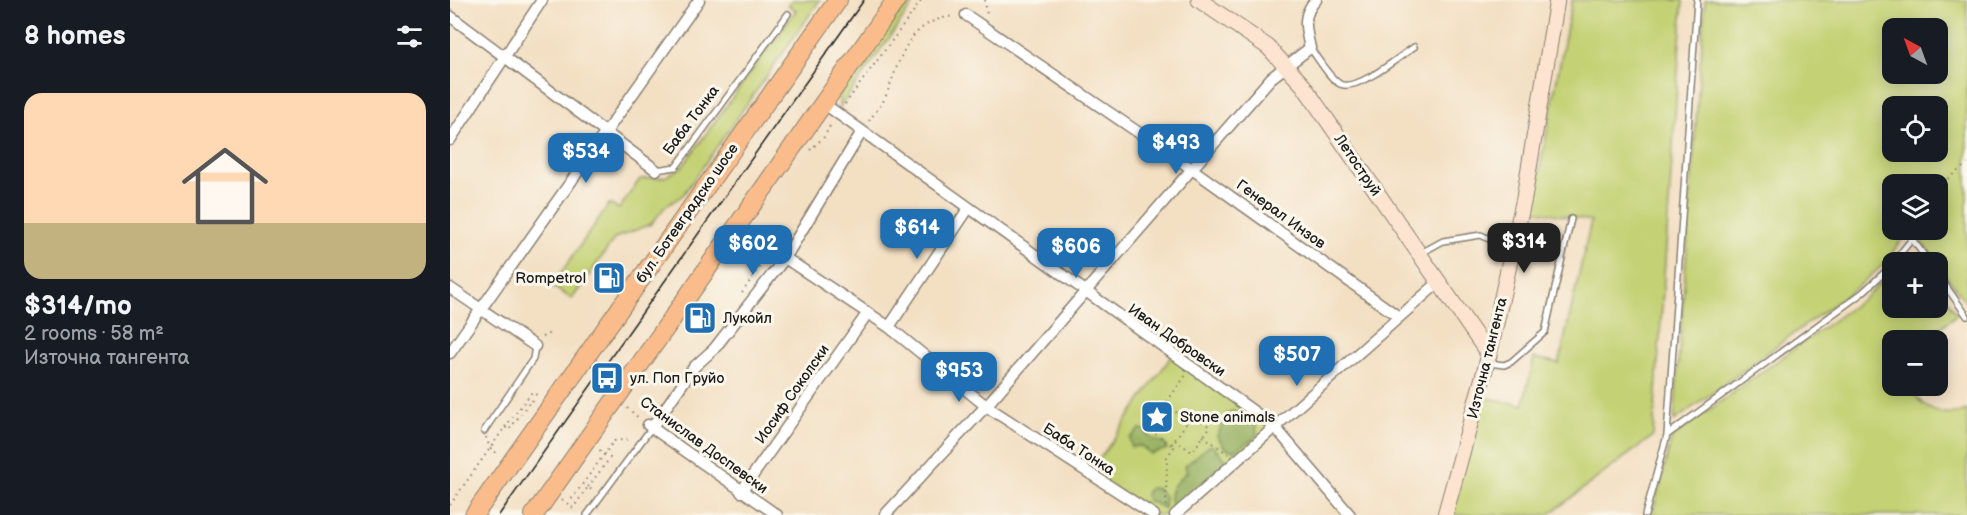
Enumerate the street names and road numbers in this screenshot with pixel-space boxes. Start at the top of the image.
street label: Баба Тонка [659,82,724,159]
street label: Летоструй [1329,130,1385,200]
street label: бул. Ботевградско шосе [632,140,743,287]
street label: Генерал Инзов [1232,176,1329,253]
street label: Източна тангента [1463,295,1512,421]
street label: Иван Добровски [1124,300,1229,381]
street label: Иосиф Соколски [751,341,834,448]
street label: Станислав Доспевски [636,393,771,498]
street label: Баба Тонка [1039,419,1118,480]

